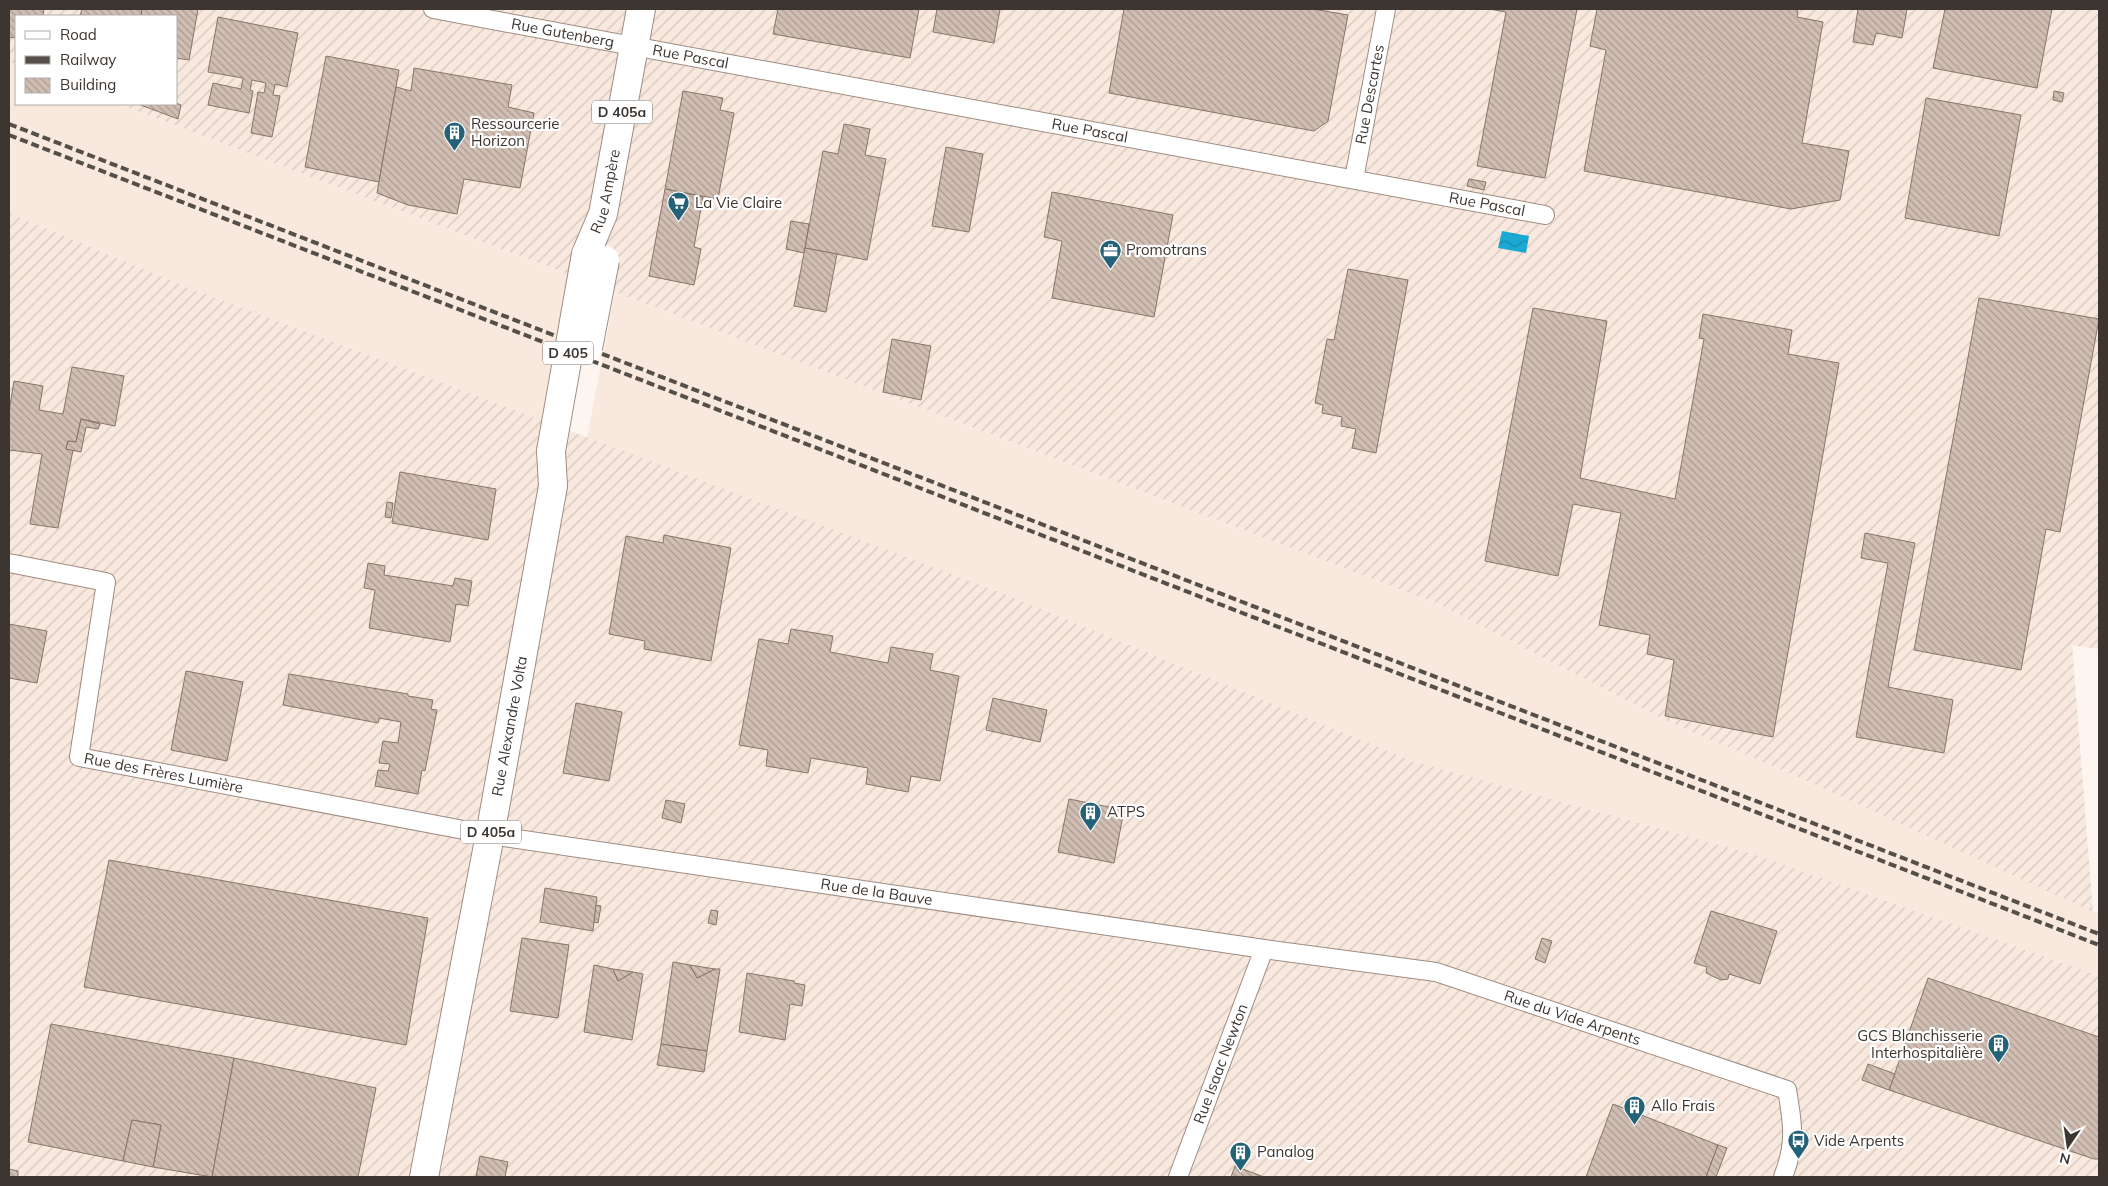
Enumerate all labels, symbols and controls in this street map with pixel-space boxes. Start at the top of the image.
street label: Rue Gutenberg [510,14,616,51]
legend [15,15,178,105]
text: Road [60,25,97,44]
street label: Rue Pascal [651,40,730,73]
street label: Rue Descartes [1351,43,1388,146]
text: Railway [60,50,116,69]
text: Building [60,75,116,94]
road number: D 405a [592,100,652,124]
place label: Ressourcerie Horizon [471,114,559,150]
street label: Rue Pascal [1050,114,1129,147]
building icon: Ressourcerie Horizon [443,121,467,152]
street label: Rue Ampère [586,148,624,236]
street label: Rue Pascal [1448,187,1527,220]
supermarket icon: La Vie Claire [667,191,691,222]
place label: La Vie Claire [695,193,782,212]
office icon: Promotrans [1098,238,1122,269]
place label: Promotrans [1126,240,1207,259]
road number: D 405 [543,342,593,364]
street label: Rue Alexandre Volta [487,654,531,798]
street label: Rue des Frères Lumière [83,748,245,797]
building icon: ATPS [1079,800,1103,831]
place label: ATPS [1107,802,1145,821]
road number: D 405a [461,820,521,844]
street label: Rue de la Bauve [820,874,934,909]
street label: Rue du Vide Arpents [1502,986,1643,1049]
street label: Rue Isaac Newton [1189,1001,1252,1126]
place label: GCS Blanchisserie Interhospitalière [1857,1026,1983,1062]
building icon: GCS Blanchisserie Interhospitalière [1987,1033,2011,1064]
building icon: Allo Frais [1623,1094,1647,1125]
place label: Allo Frais [1651,1096,1715,1115]
north arrow [2043,1121,2093,1171]
bus stop icon: Vide Arpents [1786,1129,1810,1160]
place label: Vide Arpents [1814,1131,1904,1150]
building icon: Panalog [1229,1140,1253,1171]
place label: Panalog [1257,1142,1314,1161]
text: N [2058,1149,2072,1169]

